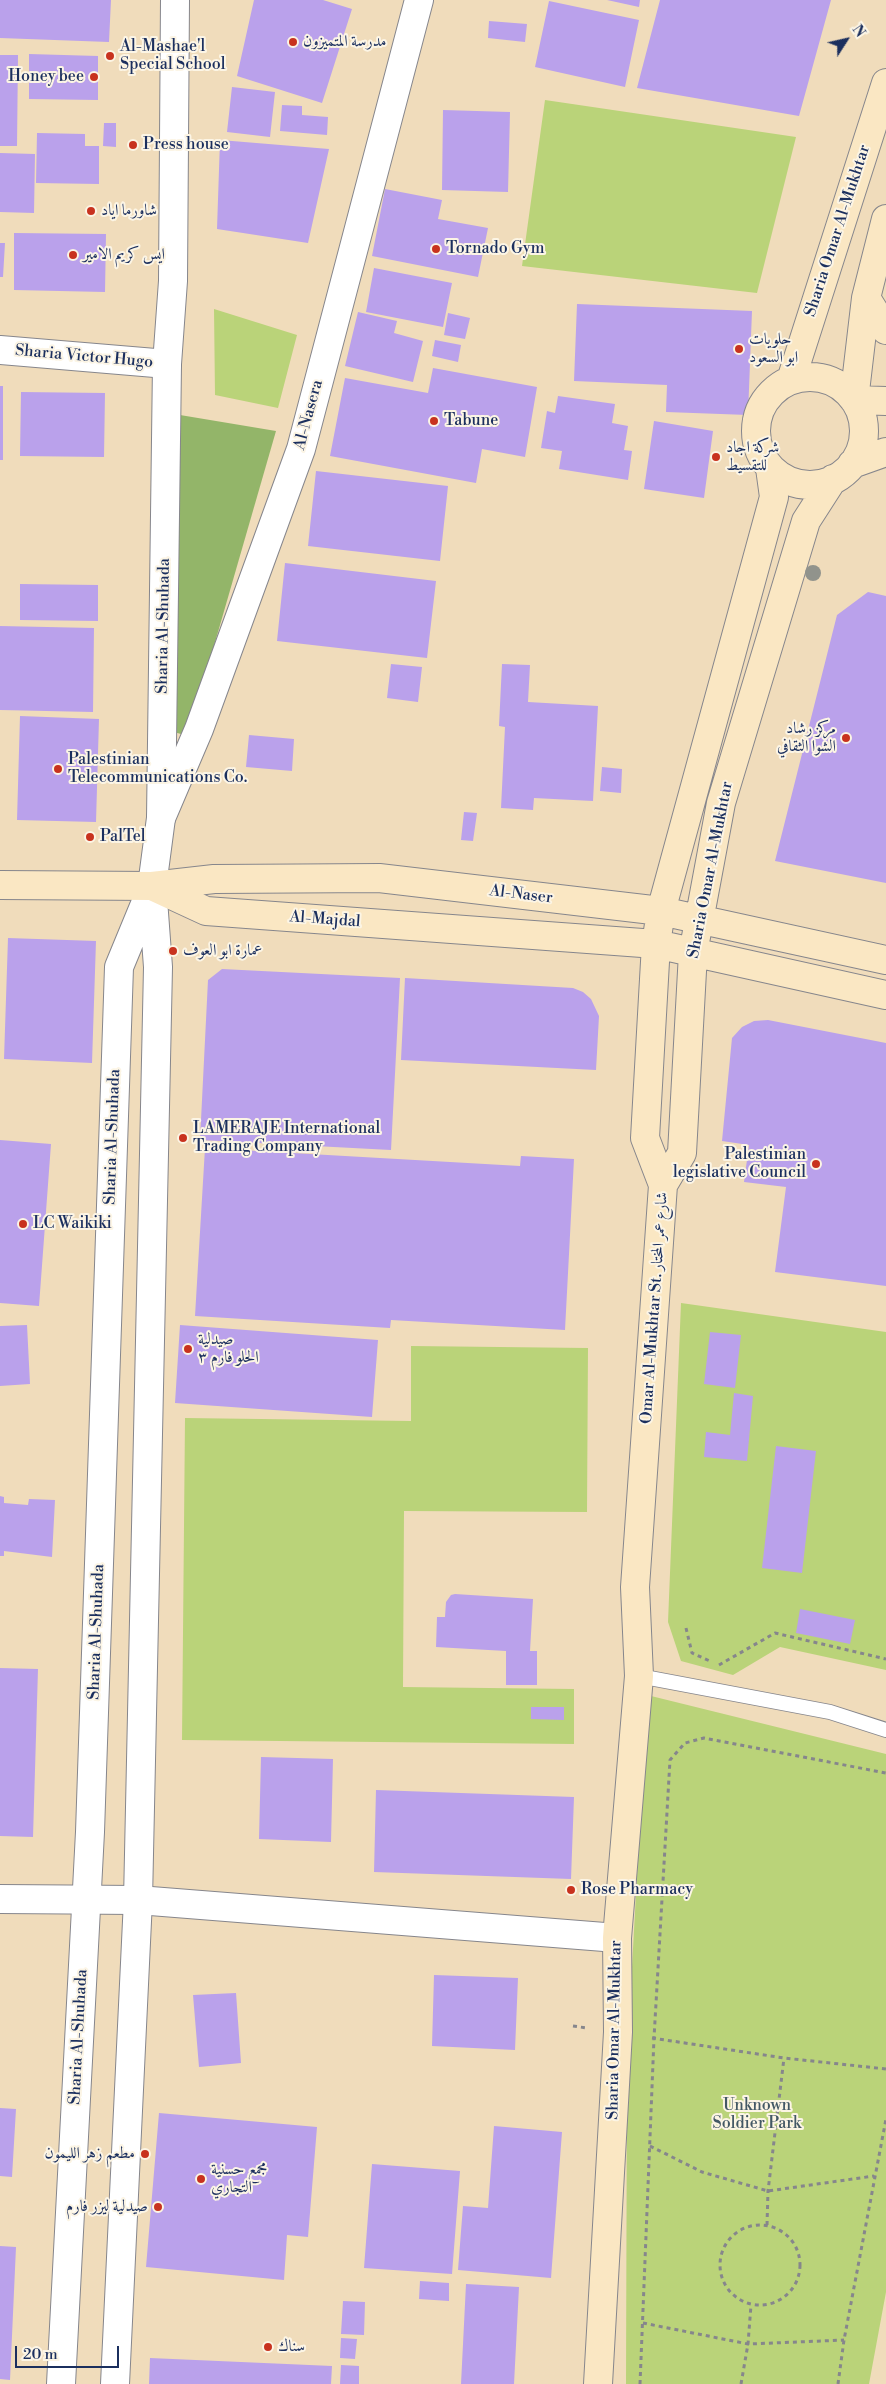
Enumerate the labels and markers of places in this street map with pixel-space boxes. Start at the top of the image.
place label: مدرسة المتميزون [303,32,386,52]
marker: مدرسة المتميزون [287,36,299,48]
place label: Al-Mashae'l Special School [120,37,225,75]
marker: Al-Mashae'l Special School [104,50,116,62]
place label: Honey bee [8,67,84,87]
marker: Honey bee [88,71,100,83]
place label: Press house [143,135,229,155]
marker: Press house [127,139,139,151]
place label: شاورما اياد [101,201,157,221]
marker: شاورما اياد [85,205,97,217]
place label: Tornado Gym [446,239,545,259]
marker: Tornado Gym [430,243,442,255]
place label: ايس كريم الامير [83,245,165,265]
marker: ايس كريم الامير [67,249,79,261]
place label: حلويات ابو السعود [749,330,798,368]
marker: حلويات ابو السعود [733,343,745,355]
place label: Tabune [444,411,498,431]
marker: Tabune [428,415,440,427]
place label: شركة اجاد للتقسيط [726,438,779,476]
marker: شركة اجاد للتقسيط [710,451,722,463]
place label: مركز رشاد الشوا الثقافي [777,719,836,757]
marker: مركز رشاد الشوا الثقافي [840,732,852,744]
place label: Palestinian Telecommunications Co. [68,750,247,788]
marker: Palestinian Telecommunications Co. [52,763,64,775]
place label: PalTel [100,827,146,847]
marker: PalTel [84,831,96,843]
place label: عمارة ابو العوف [183,941,262,961]
marker: عمارة ابو العوف [167,945,179,957]
place label: LAMERAJE International Trading Company [193,1119,380,1157]
marker: LAMERAJE International Trading Company [177,1132,189,1144]
place label: Palestinian legislative Council [673,1145,806,1183]
marker: Palestinian legislative Council [810,1158,822,1170]
place label: LC Waikiki [33,1214,112,1234]
marker: LC Waikiki [17,1218,29,1230]
place label: صيدلية الحلو فارم ٣ [198,1330,259,1368]
marker: صيدلية الحلو فارم ٣ [182,1343,194,1355]
place label: Rose Pharmacy [581,1880,693,1900]
marker: Rose Pharmacy [565,1884,577,1896]
place label: مطعم زهر الليمون [45,2144,135,2164]
marker: مطعم زهر الليمون [139,2148,151,2160]
place label: مجمع حسنية التجاري [211,2160,267,2198]
marker: مجمع حسنية التجاري [195,2173,207,2185]
place label: صيدلية ليزر فارم [66,2197,148,2217]
marker: صيدلية ليزر فارم [152,2201,164,2213]
place label: سناك [278,2337,305,2357]
marker: سناك [262,2341,274,2353]

